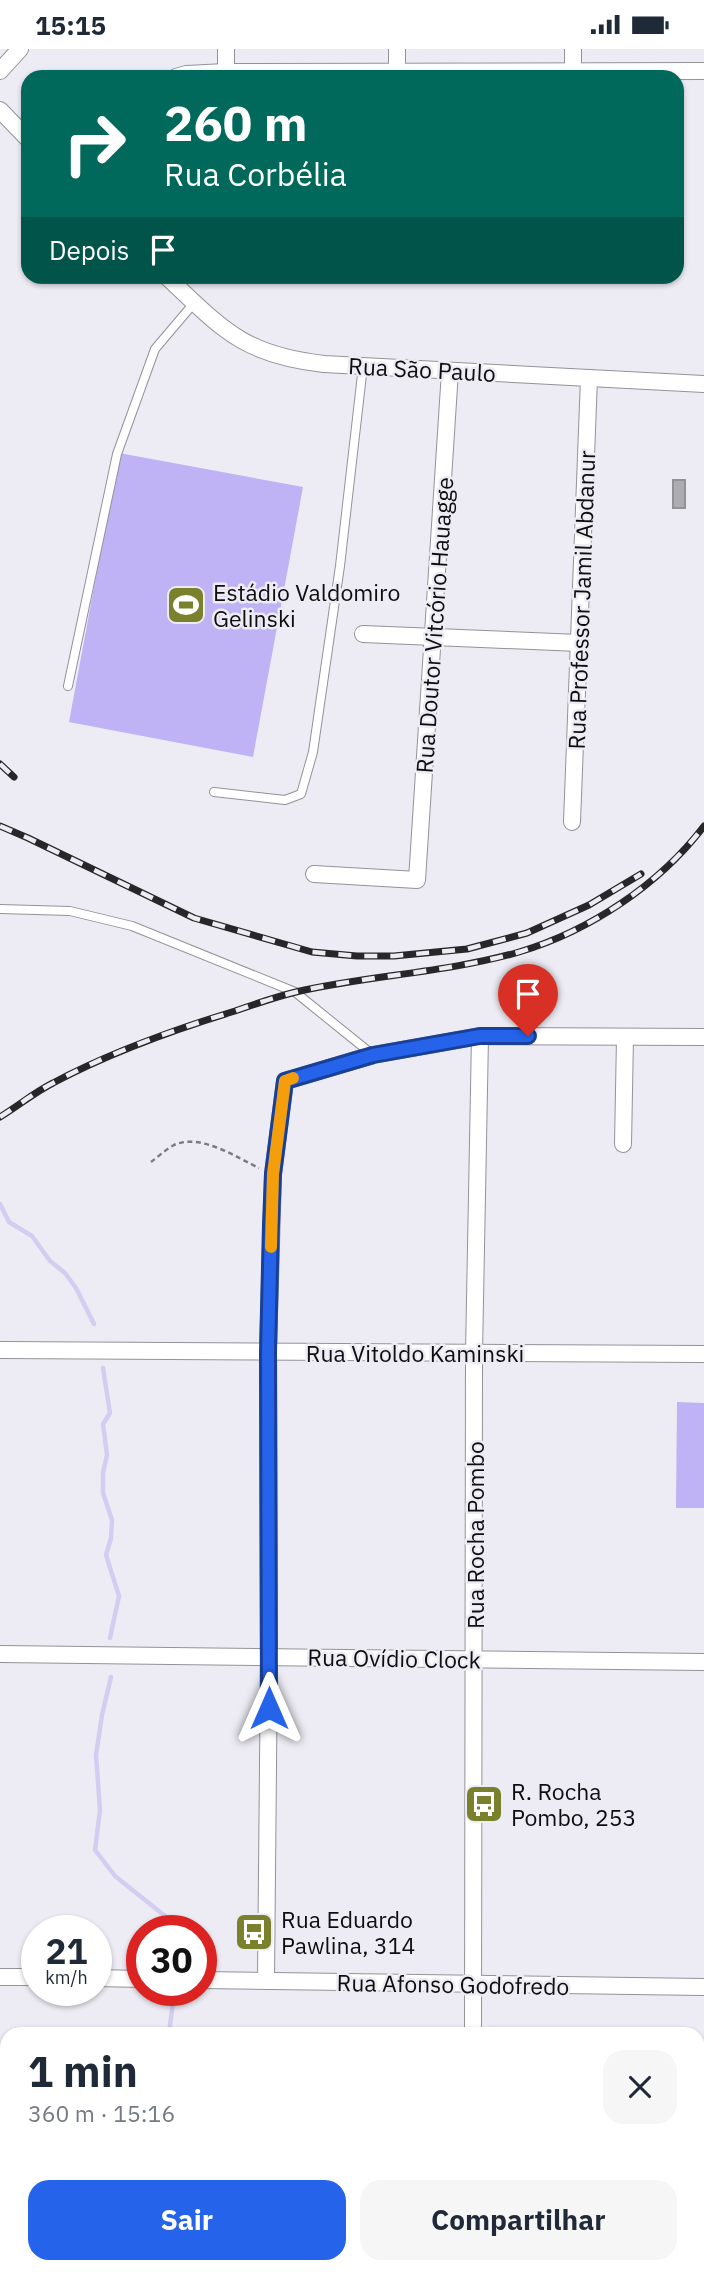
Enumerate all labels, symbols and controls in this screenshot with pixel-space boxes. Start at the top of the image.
text: 15:15 [35,8,106,42]
text: 260 m [164,91,308,154]
icon: right [49,98,140,189]
text: Rua Corbélia [164,153,347,195]
icon: arrive [144,231,182,269]
text: Depois [49,233,130,267]
street label: Rua São Paulo [347,350,497,388]
street label: Rua Professor Jamil Abdanur [561,449,601,750]
street label: Rua Doutor Vitcório Hauagge [409,476,459,774]
place label: Estádio Valdomiro Gelinski [213,577,400,633]
sports icon: Estádio Valdomiro Gelinski [165,584,207,626]
pin [498,964,558,1036]
icon: arrive [509,975,547,1013]
street label: Rua Vitoldo Kaminski [306,1338,524,1368]
street label: Rua Rocha Pombo [460,1441,490,1629]
street label: Rua Ovídio Clock [307,1641,481,1675]
position arrow [232,1671,306,1745]
place label: R. Rocha Pombo, 253 [511,1776,636,1832]
bus stop icon: R. Rocha Pombo, 253 [463,1783,505,1825]
place label: Rua Eduardo Pawlina, 314 [281,1904,415,1960]
bus stop icon: Rua Eduardo Pawlina, 314 [233,1911,275,1953]
speed limit sign: 30 [126,1915,217,2006]
text: 21 [45,1928,88,1974]
text: km/h [45,1966,88,1989]
street label: Rua Afonso Godofredo [336,1967,570,2001]
text: 1 min [28,2044,138,2099]
button: close [603,2050,677,2124]
text: 360 m · 15:16 [28,2098,175,2128]
button: Sair [28,2180,346,2260]
button: Compartilhar [360,2180,677,2260]

